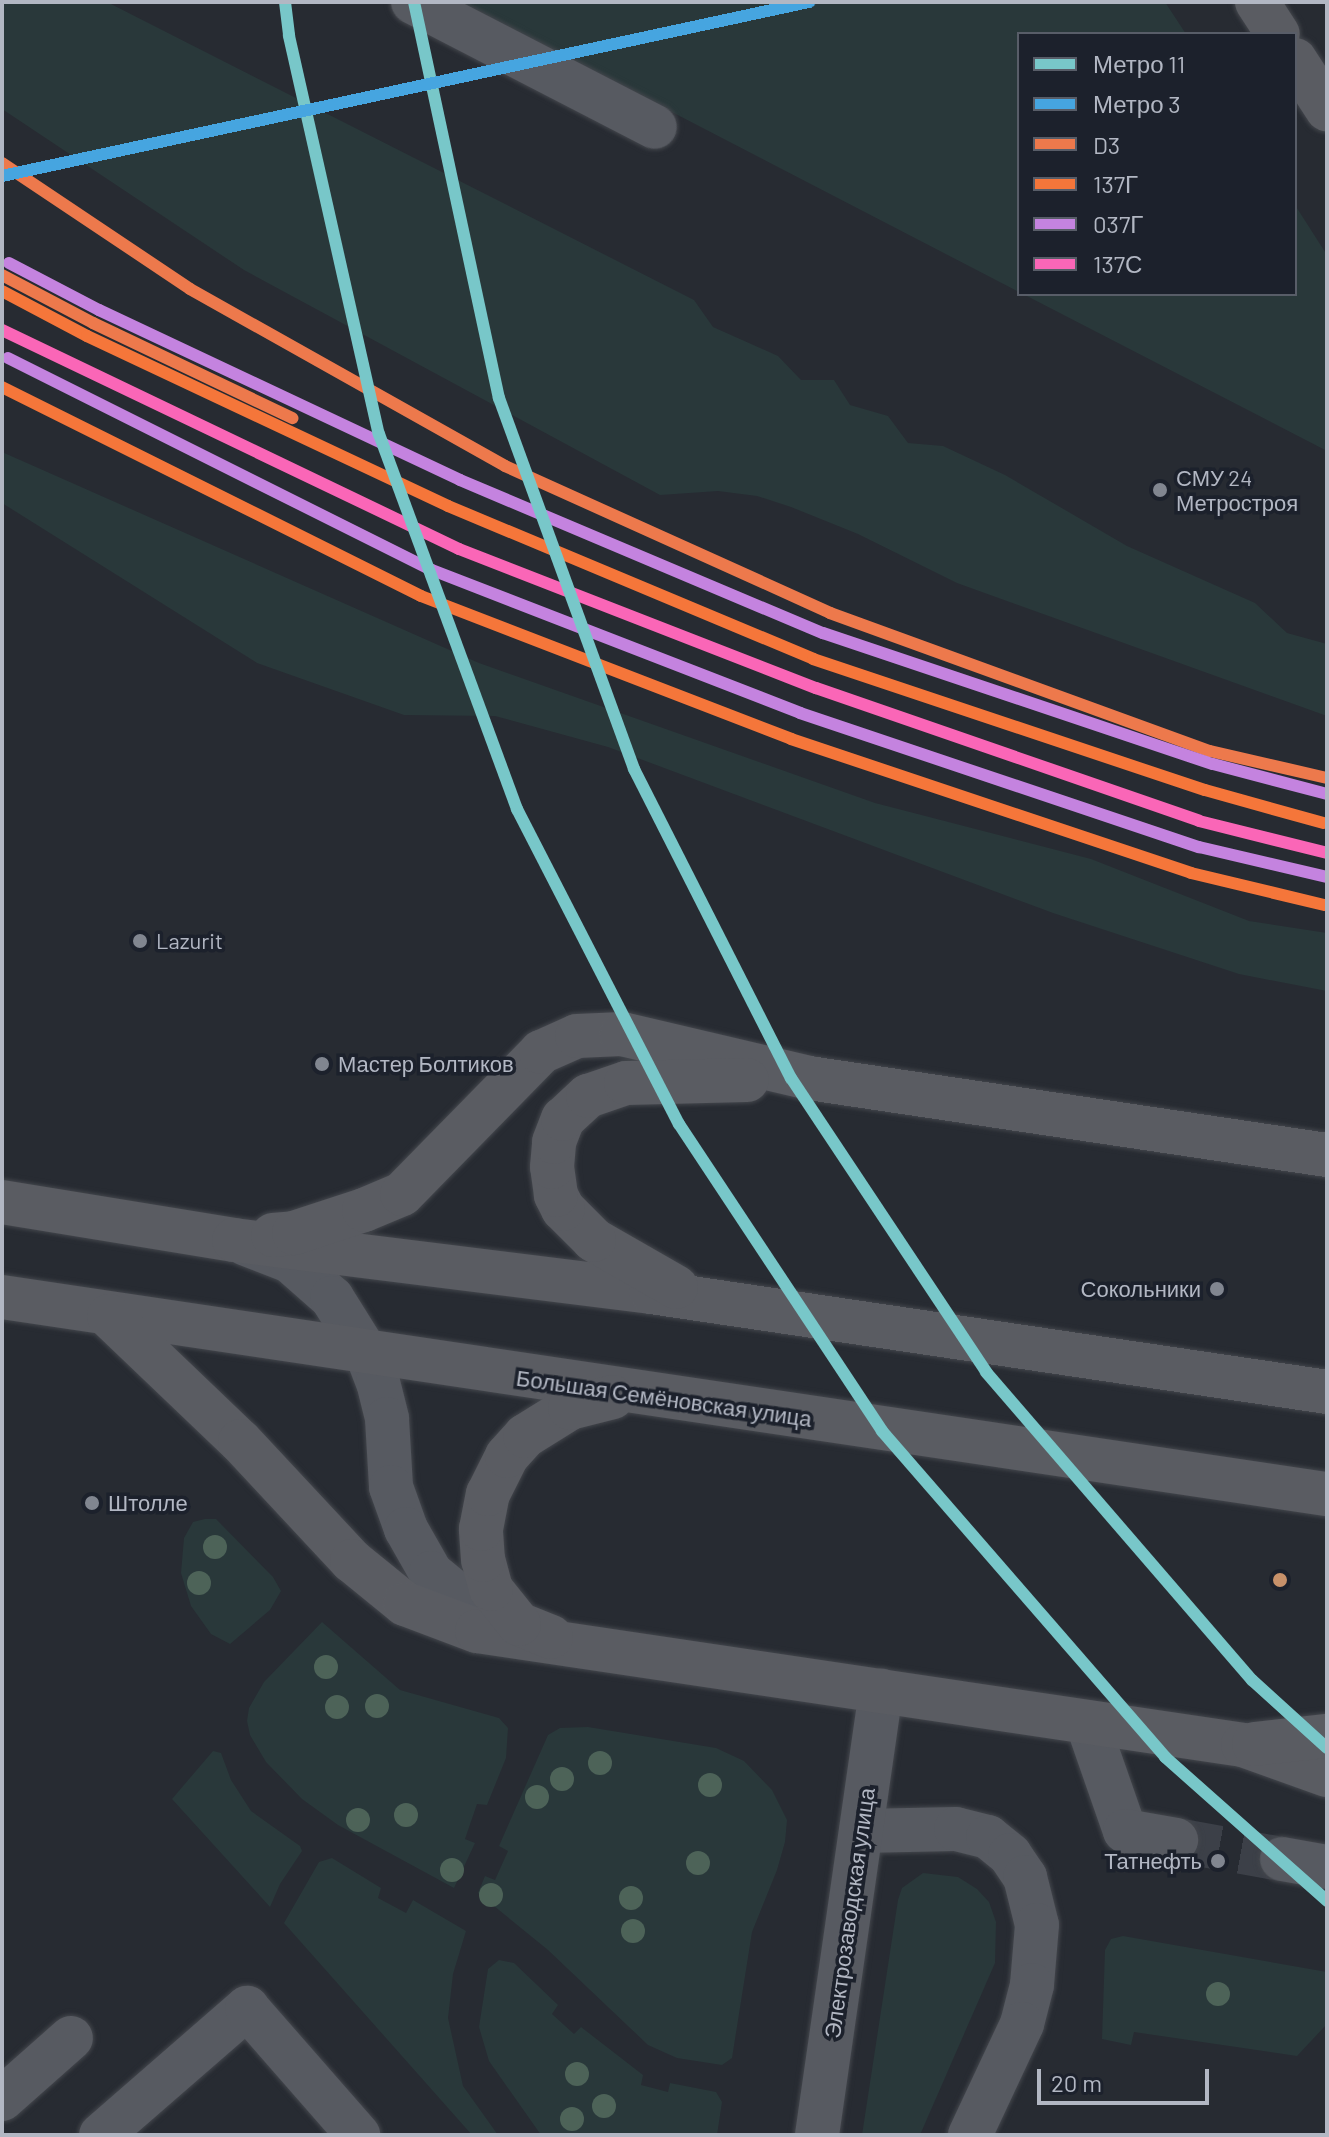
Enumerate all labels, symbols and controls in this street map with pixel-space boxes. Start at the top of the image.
legend [1017,32,1297,296]
text: Метро 11 [1093,49,1185,78]
text: Метро 3 [1093,89,1181,118]
text: D3 [1093,130,1120,159]
text: 137Г [1093,169,1138,198]
text: 037Г [1093,209,1143,238]
text: 137С [1093,249,1142,278]
place label: СМУ 24 Метростроя [1176,464,1298,516]
marker: СМУ 24 Метростроя [1151,481,1169,499]
place label: Lazurit [156,928,223,954]
marker: Lazurit [131,932,149,950]
place label: Мастер Болтиков [338,1051,514,1077]
marker: Мастер Болтиков [313,1055,331,1073]
place label: Сокольники [1081,1276,1201,1302]
marker: Сокольники [1208,1280,1226,1298]
street label: Большая Семёновская улица [515,1364,813,1432]
place label: Штолле [108,1490,188,1516]
marker: Штолле [83,1494,101,1512]
unlabelled marker [1272,1572,1288,1588]
street label: Электрозаводская улица [818,1786,880,2040]
place label: Татнефть [1104,1848,1202,1874]
marker: Татнефть [1209,1852,1227,1870]
scale bar [1041,2053,1213,2103]
text: 20 m [1051,2068,1102,2097]

